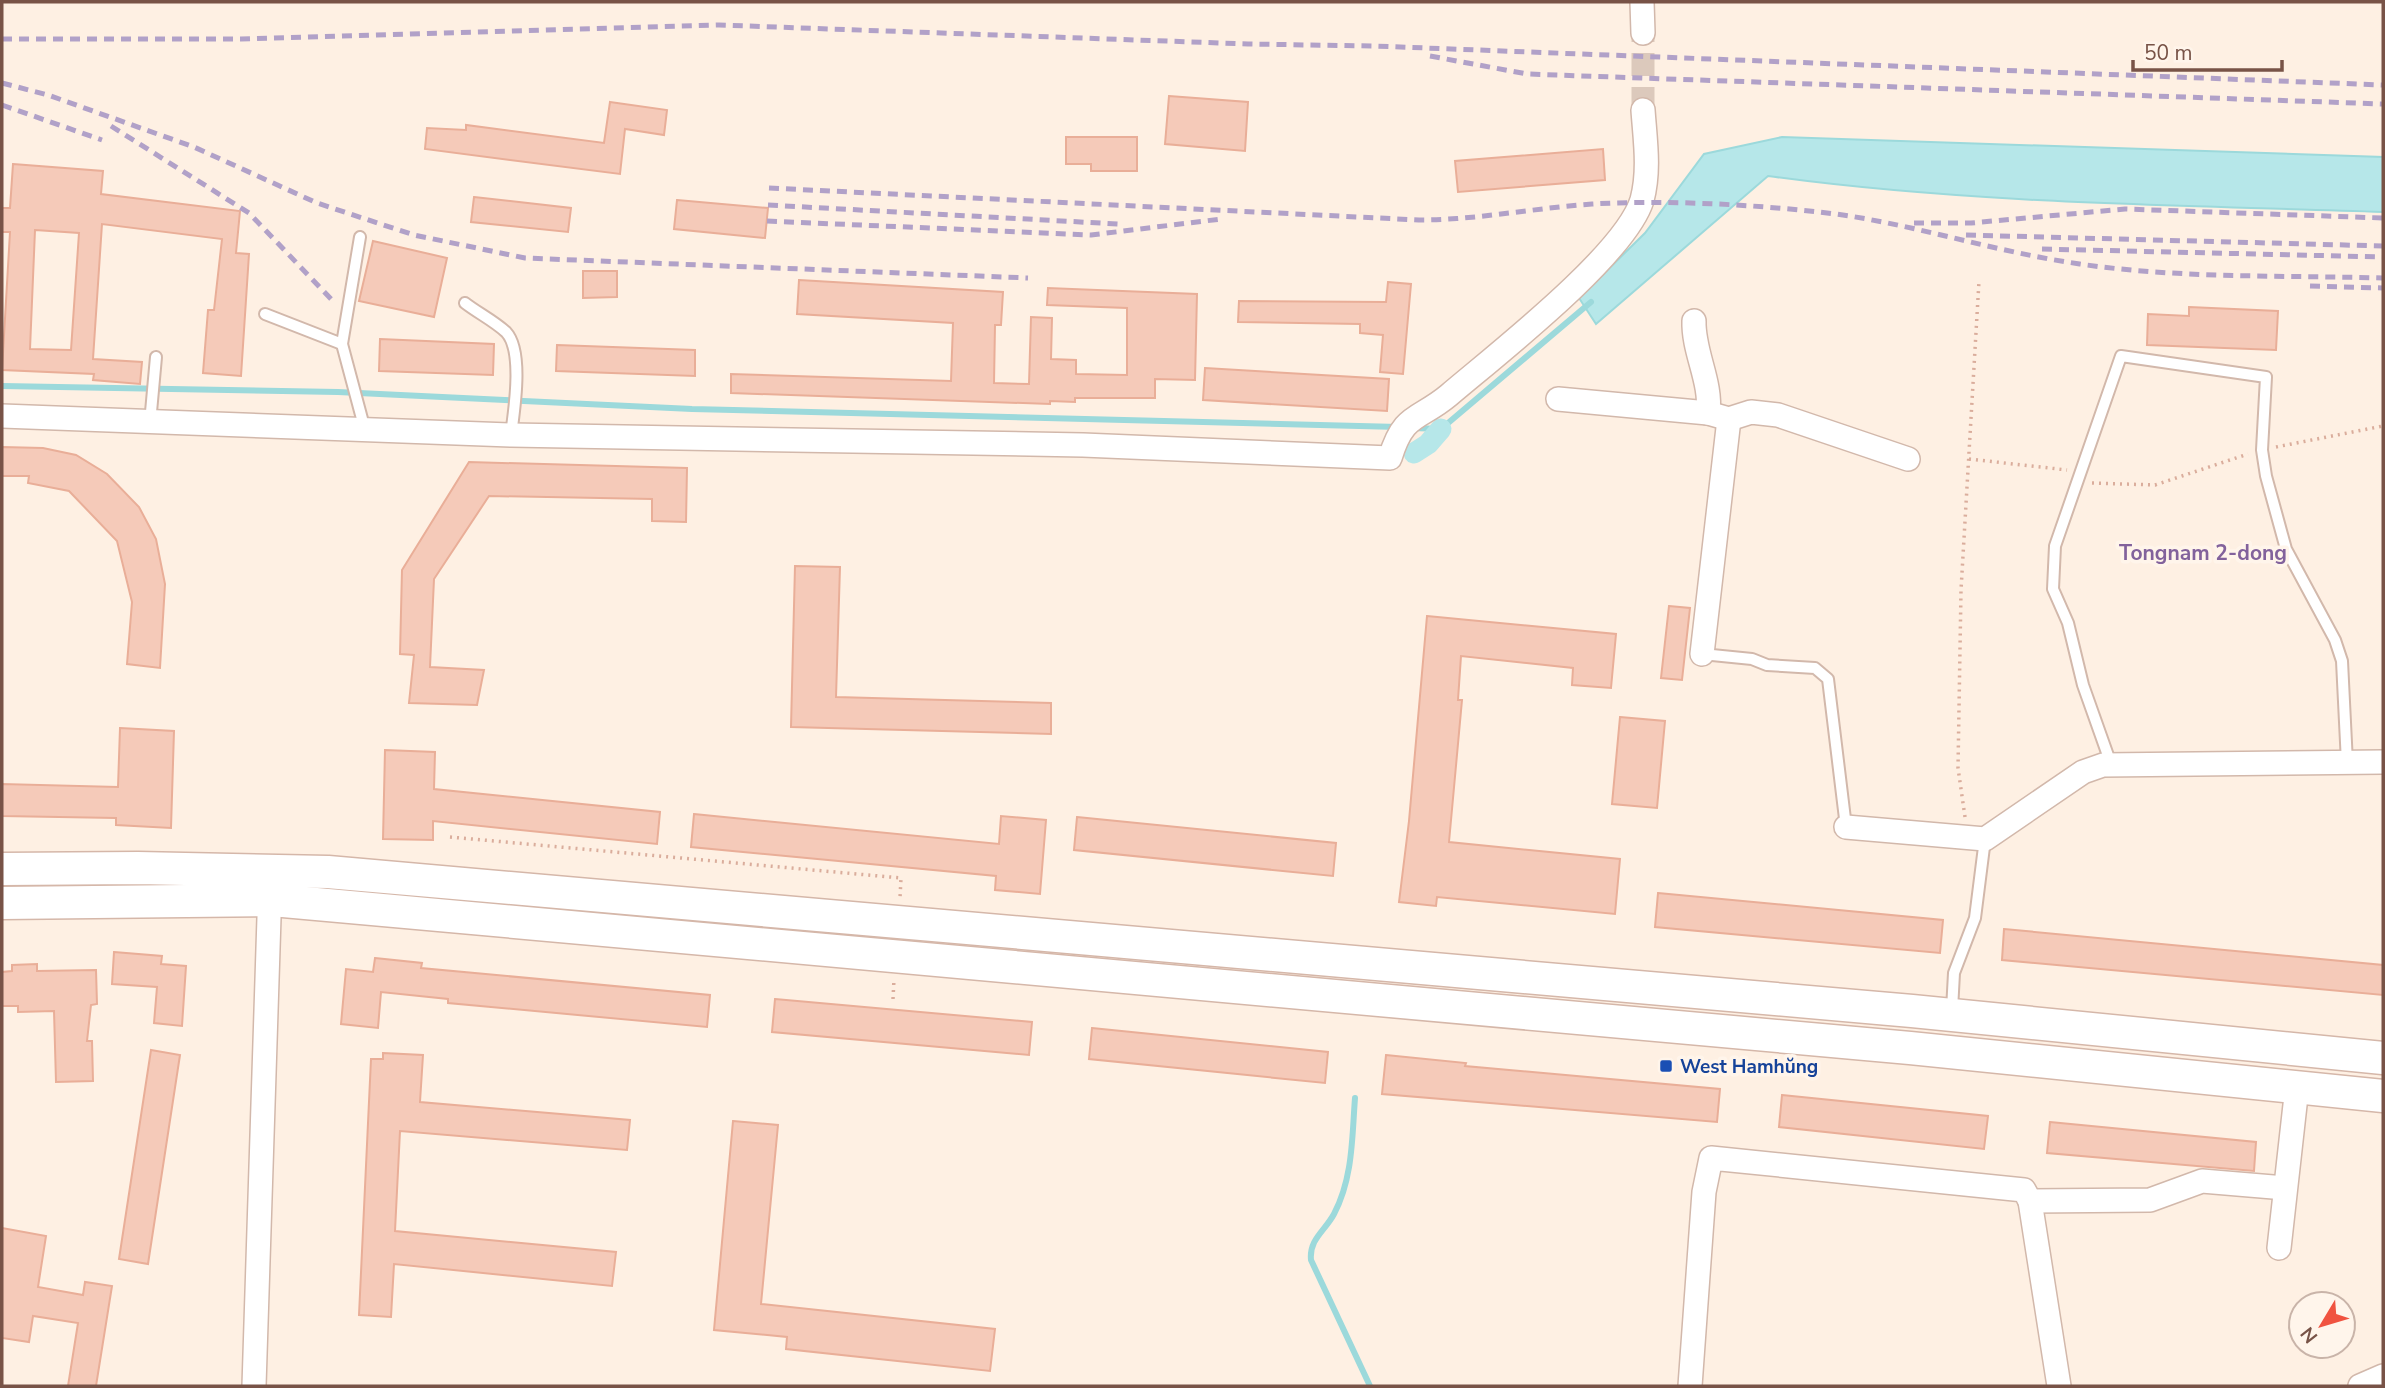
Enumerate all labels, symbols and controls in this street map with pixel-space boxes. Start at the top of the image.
scale bar [2133,28,2282,72]
text: 50 m [2144,39,2193,67]
district label: Tongnam 2-dong [2119,539,2287,567]
place label: West Hamhŭng [1680,1054,1818,1080]
marker: West Hamhŭng [1658,1058,1674,1074]
north arrow [2287,1290,2357,1360]
text: N [2295,1321,2324,1348]

